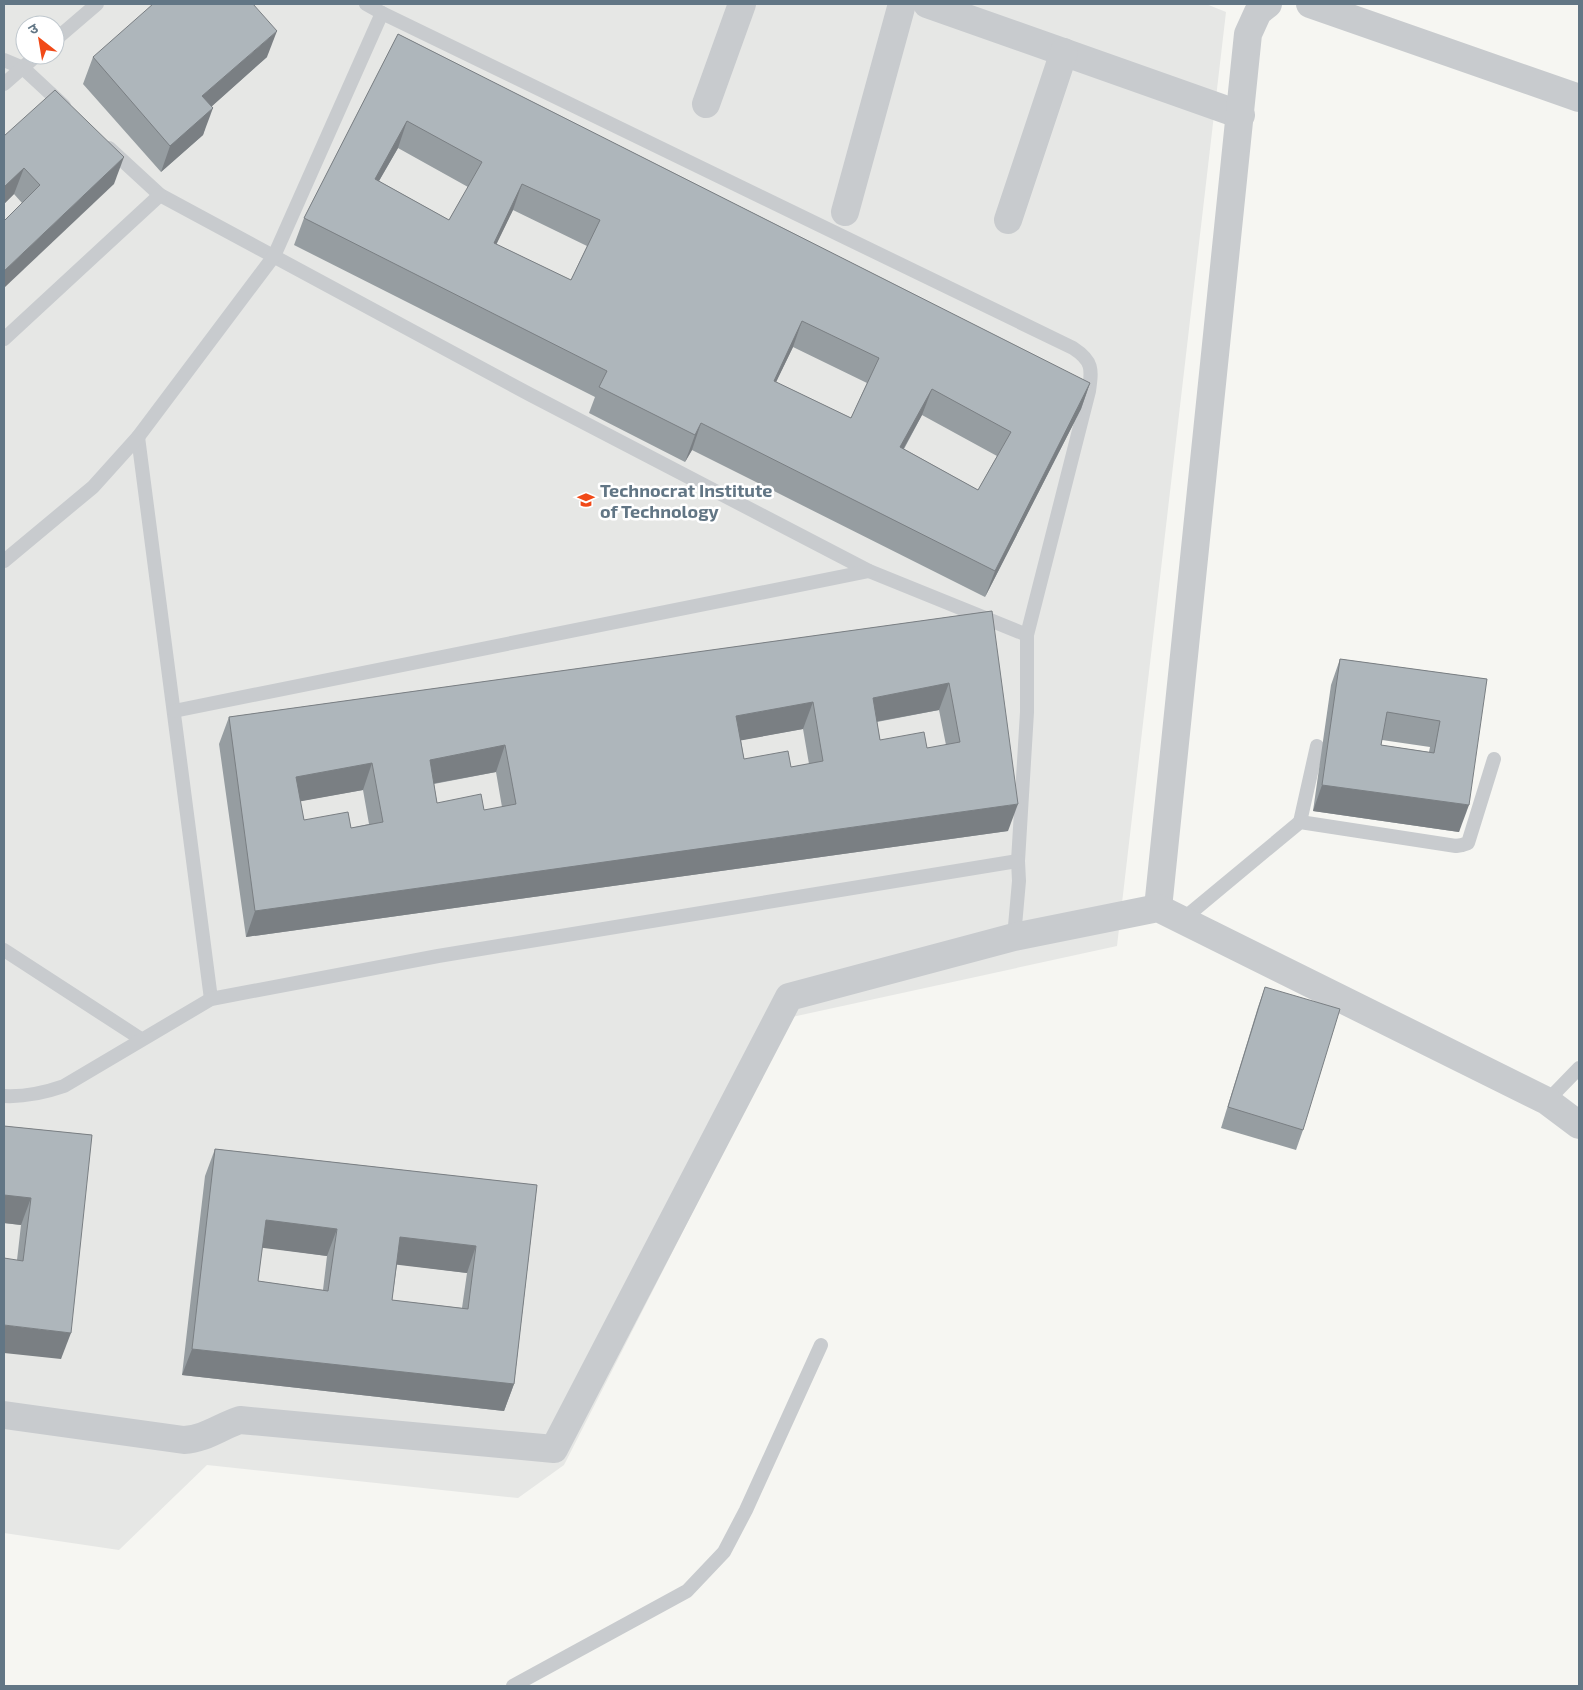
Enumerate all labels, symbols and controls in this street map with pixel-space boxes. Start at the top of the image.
north arrow [15,15,65,65]
text: उ [25,19,42,38]
place label: Technocrat Institute of Technology [600,479,773,522]
school or university icon: Technocrat Institute of Technology [576,490,596,510]

